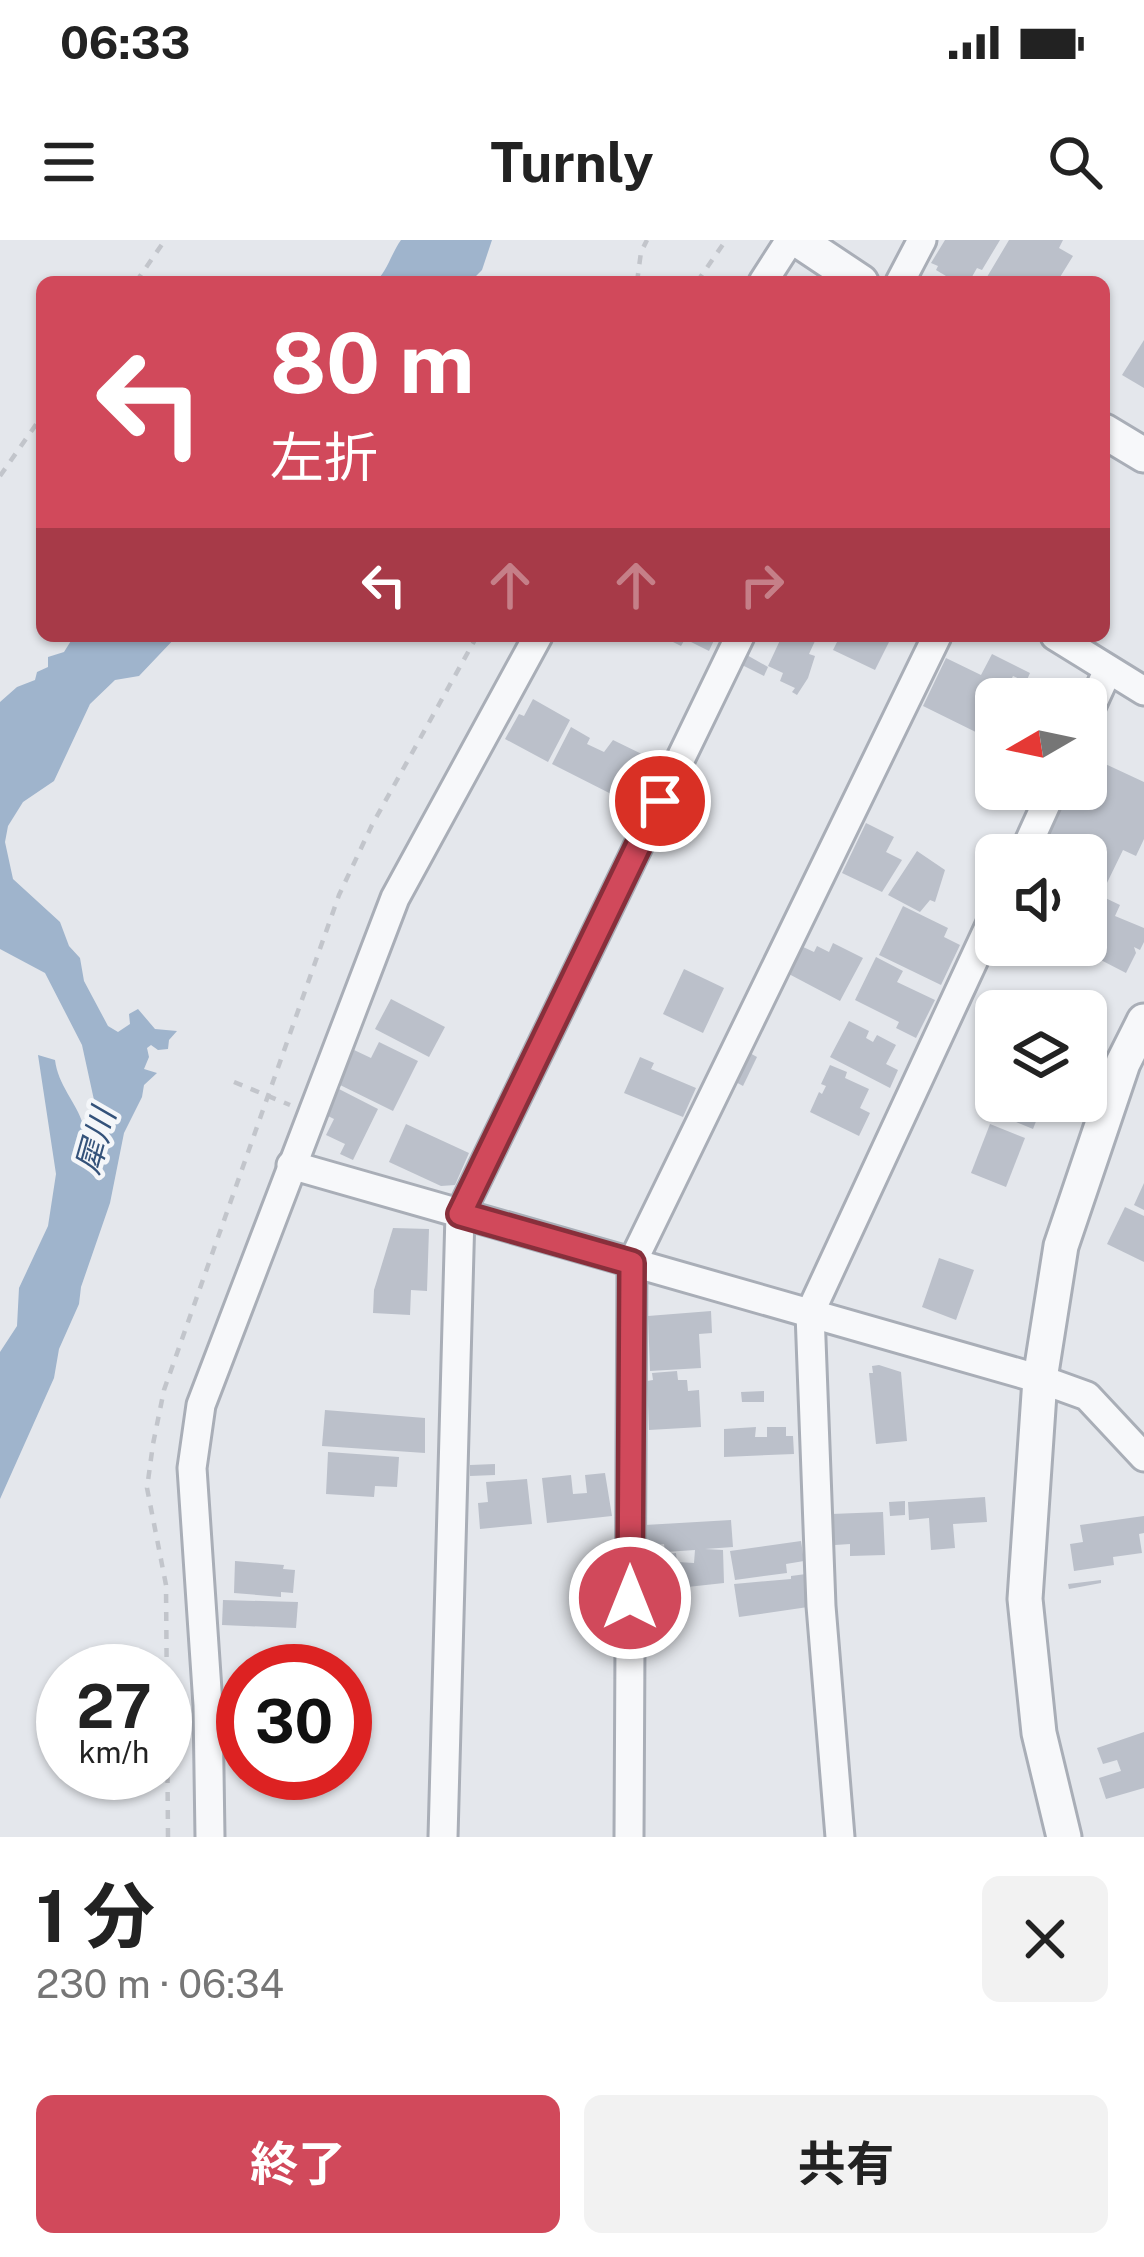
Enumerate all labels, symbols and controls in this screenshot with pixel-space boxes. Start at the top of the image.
text: 06:33 [60,16,190,69]
icon: menu [36,129,102,195]
icon: search [1042,129,1108,195]
text: Turnly [490,131,654,194]
text: 80 m [270,313,474,412]
icon: left [72,324,228,480]
text: 左折 [270,426,378,489]
icon: left [351,552,417,618]
icon: ahead [477,552,543,618]
icon: ahead [603,552,669,618]
icon: right [729,552,795,618]
north arrow [975,678,1107,810]
map controls [975,678,1107,1122]
pin [609,750,711,852]
icon: arrive [627,768,693,834]
button: sound [975,834,1107,966]
button: layers [975,990,1107,1122]
water label: 犀川 [68,1101,123,1178]
position arrow [567,1535,693,1661]
speed limit sign: 30 [216,1644,372,1800]
text: 27 [76,1671,152,1742]
text: km/h [79,1734,149,1770]
text: 1 分 [36,1874,155,1958]
button: close [982,1876,1108,2002]
text: 230 m · 06:34 [36,1961,284,2007]
button: 終了 [36,2095,560,2233]
button: 共有 [584,2095,1108,2233]

